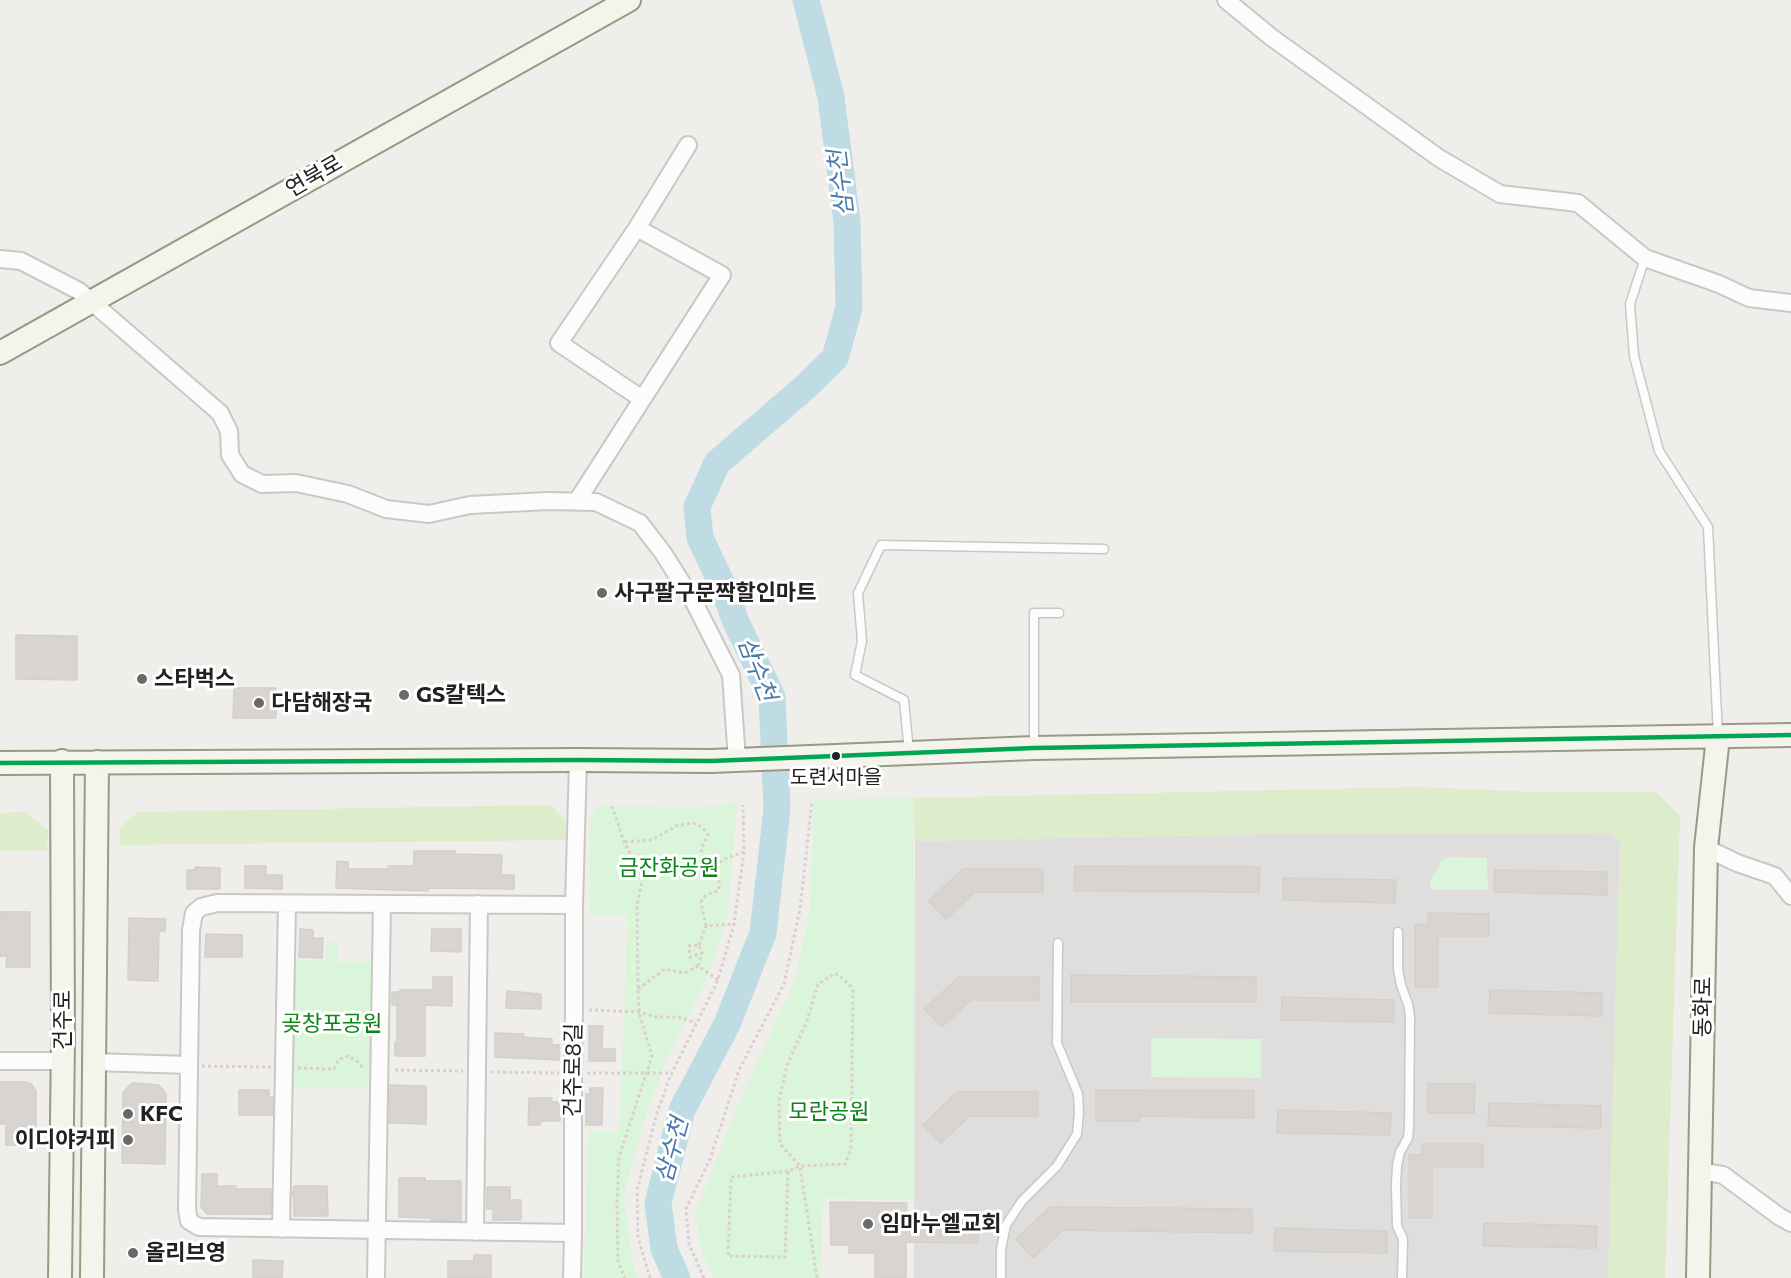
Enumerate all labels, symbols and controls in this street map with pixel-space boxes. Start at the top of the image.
water label: 삼수천 [823,148,859,218]
street label: 연북로 [281,149,347,203]
place label: 사구팔구문짝할인마트 [614,580,816,606]
marker: 사구팔구문짝할인마트 [595,586,609,600]
water label: 삼수천 [732,633,782,705]
place label: 스타벅스 [154,666,235,692]
marker: 스타벅스 [135,672,149,686]
place label: GS칼텍스 [416,682,506,708]
marker: GS칼텍스 [397,688,411,702]
place label: 다담해장국 [271,690,372,716]
marker: 다담해장국 [252,696,266,710]
marker: 도련서마을 [830,750,842,762]
place label: 도련서마을 [790,765,882,789]
park label: 금잔화공원 [618,855,720,881]
street label: 동화로 [1689,976,1717,1038]
street label: 건주로 [50,990,76,1050]
park label: 곶창포공원 [281,1011,383,1037]
street label: 건주로8길 [559,1023,587,1117]
park label: 모란공원 [789,1099,869,1125]
place label: KFC [140,1101,183,1127]
marker: KFC [121,1107,135,1121]
water label: 삼수천 [650,1114,694,1186]
place label: 이디야커피 [15,1127,116,1153]
marker: 이디야커피 [121,1133,135,1147]
place label: 임마누엘교회 [880,1211,1001,1237]
marker: 임마누엘교회 [861,1217,875,1231]
place label: 올리브영 [145,1240,226,1266]
marker: 올리브영 [126,1246,140,1260]

